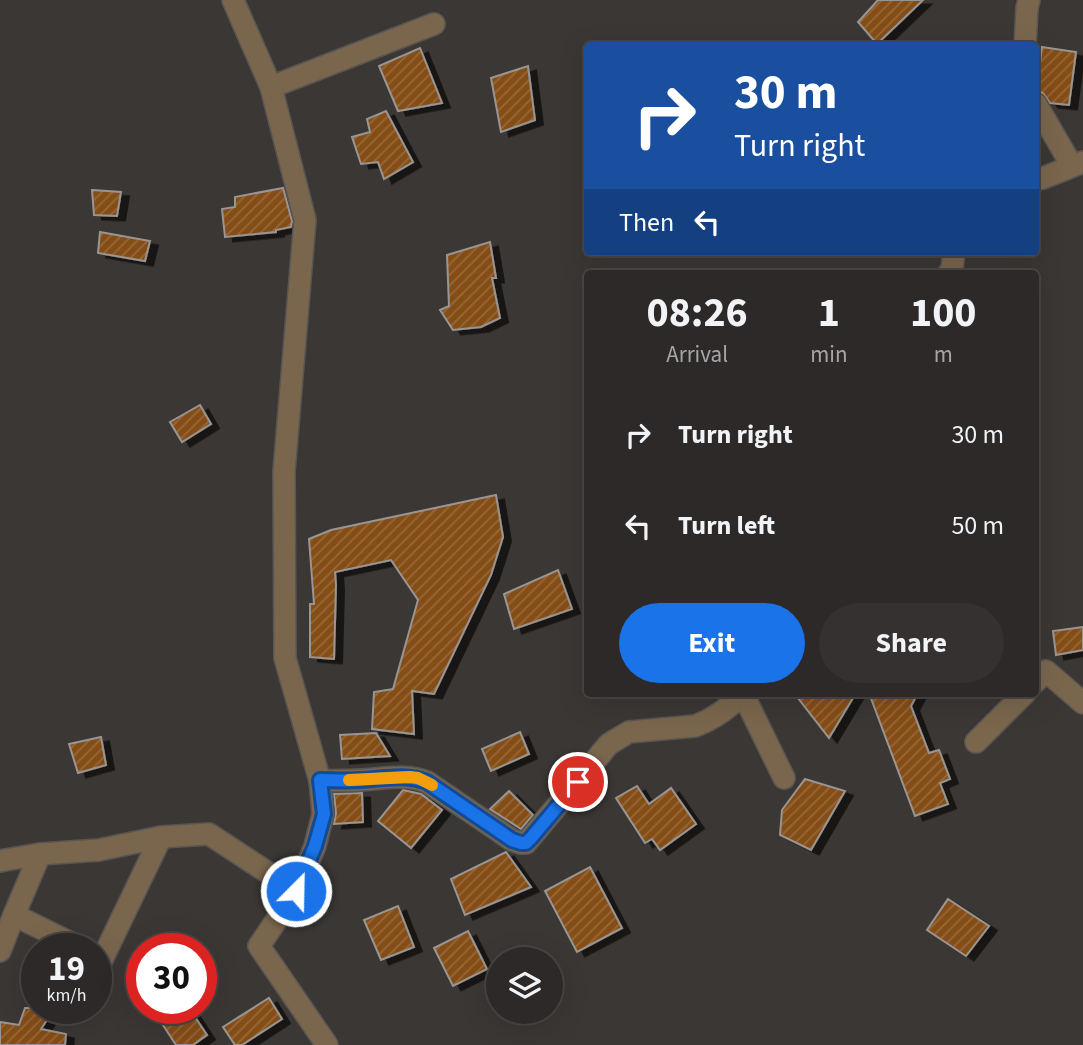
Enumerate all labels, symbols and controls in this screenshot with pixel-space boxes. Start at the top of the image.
text: 30 m [734,58,838,128]
icon: right [619,70,710,161]
text: Turn right [734,123,865,169]
icon: left [688,203,726,241]
text: Then [619,204,674,241]
text: 08:26 [646,283,748,343]
text: 1 [818,283,840,343]
text: 100 [910,283,977,343]
text: Arrival [666,338,728,371]
text: min [810,338,848,371]
text: m [934,338,953,371]
icon: right [619,416,657,454]
text: Turn right [678,416,793,453]
text: 30 m [951,416,1004,453]
icon: left [619,507,657,545]
text: Turn left [678,507,775,544]
text: 50 m [951,507,1004,544]
button: Exit [619,603,805,683]
button: Share [819,603,1004,683]
pin [548,752,608,812]
icon: arrive [559,763,597,801]
position arrow [259,854,333,928]
speed limit sign: 30 [126,933,217,1024]
text: 19 [48,944,85,994]
map controls [486,947,563,1024]
button: layers [486,947,563,1024]
text: km/h [47,983,86,1008]

